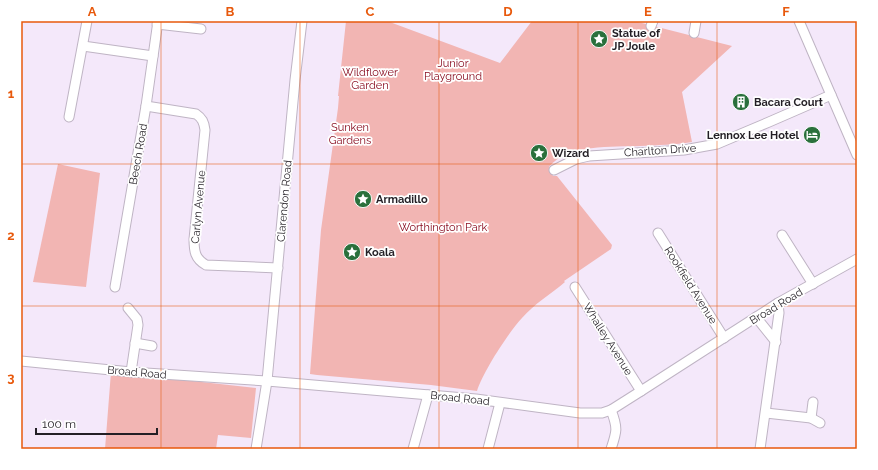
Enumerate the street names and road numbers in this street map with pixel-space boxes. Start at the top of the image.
street label: Beech Road [127,122,150,186]
street label: Charlton Drive [623,141,697,160]
street label: Clarendon Road [274,159,295,242]
street label: Carlyn Avenue [189,169,208,244]
street label: Rookfield Avenue [662,244,720,327]
street label: Broad Road [747,285,805,327]
street label: Whalley Avenue [580,301,635,378]
street label: Broad Road [107,363,167,382]
street label: Broad Road [430,389,490,408]

